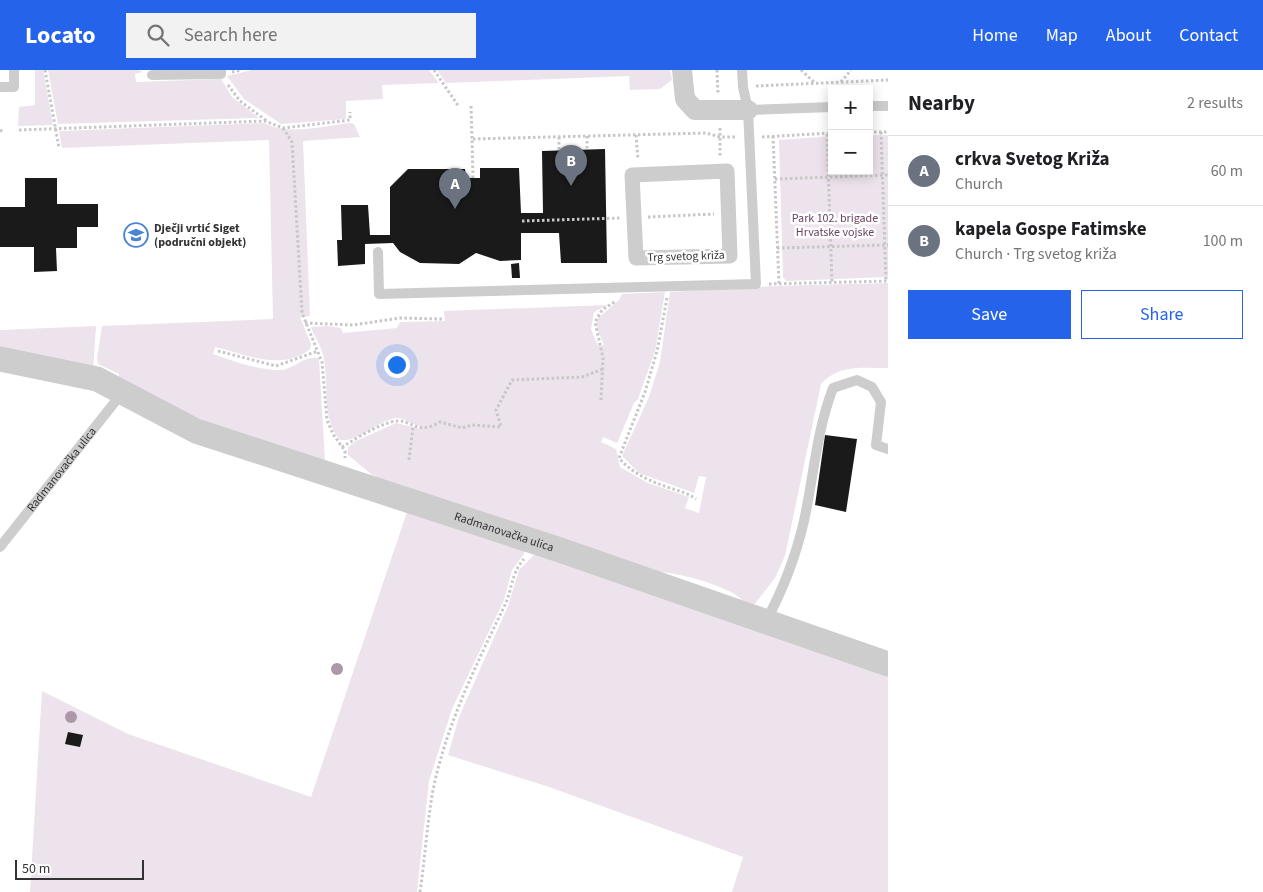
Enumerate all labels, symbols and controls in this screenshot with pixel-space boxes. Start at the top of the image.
search box [126,13,476,58]
text: Locato [25,18,96,53]
icon: search [144,21,172,49]
text: Search here [184,22,277,49]
text: Home [972,23,1018,48]
text: Map [1046,23,1078,48]
text: About [1106,23,1151,48]
text: Contact [1179,23,1238,48]
map controls [828,85,873,175]
button: + [828,85,873,130]
text: Nearby [908,88,975,118]
text: 2 results [1187,92,1243,114]
button: − [828,130,873,175]
pin: B [555,145,587,186]
text: crkva Svetog Križa [955,146,1110,173]
text: A [919,160,929,182]
text: 60 m [1211,160,1243,182]
pin: A [439,168,471,209]
text: Church [955,173,1003,195]
park label: Park 102. brigade Hrvatske vojske [792,210,878,241]
text: kapela Gospe Fatimske [955,216,1147,243]
place label: Dječji vrtić Siget (područni objekt) [154,220,246,251]
school or university icon: Dječji vrtić Siget (područni objekt) [123,222,149,248]
text: B [919,230,929,252]
text: 100 m [1203,230,1243,252]
text: Church · Trg svetog križa [955,243,1117,265]
street label: Trg svetog križa [647,247,725,266]
button: Save [908,290,1071,339]
button: Share [1081,290,1243,339]
your location [384,352,410,378]
street label: Radmanovačka ulica [23,424,101,516]
street label: Radmanovačka ulica [452,508,556,556]
scale bar [15,857,144,880]
text: 50 m [22,859,50,879]

